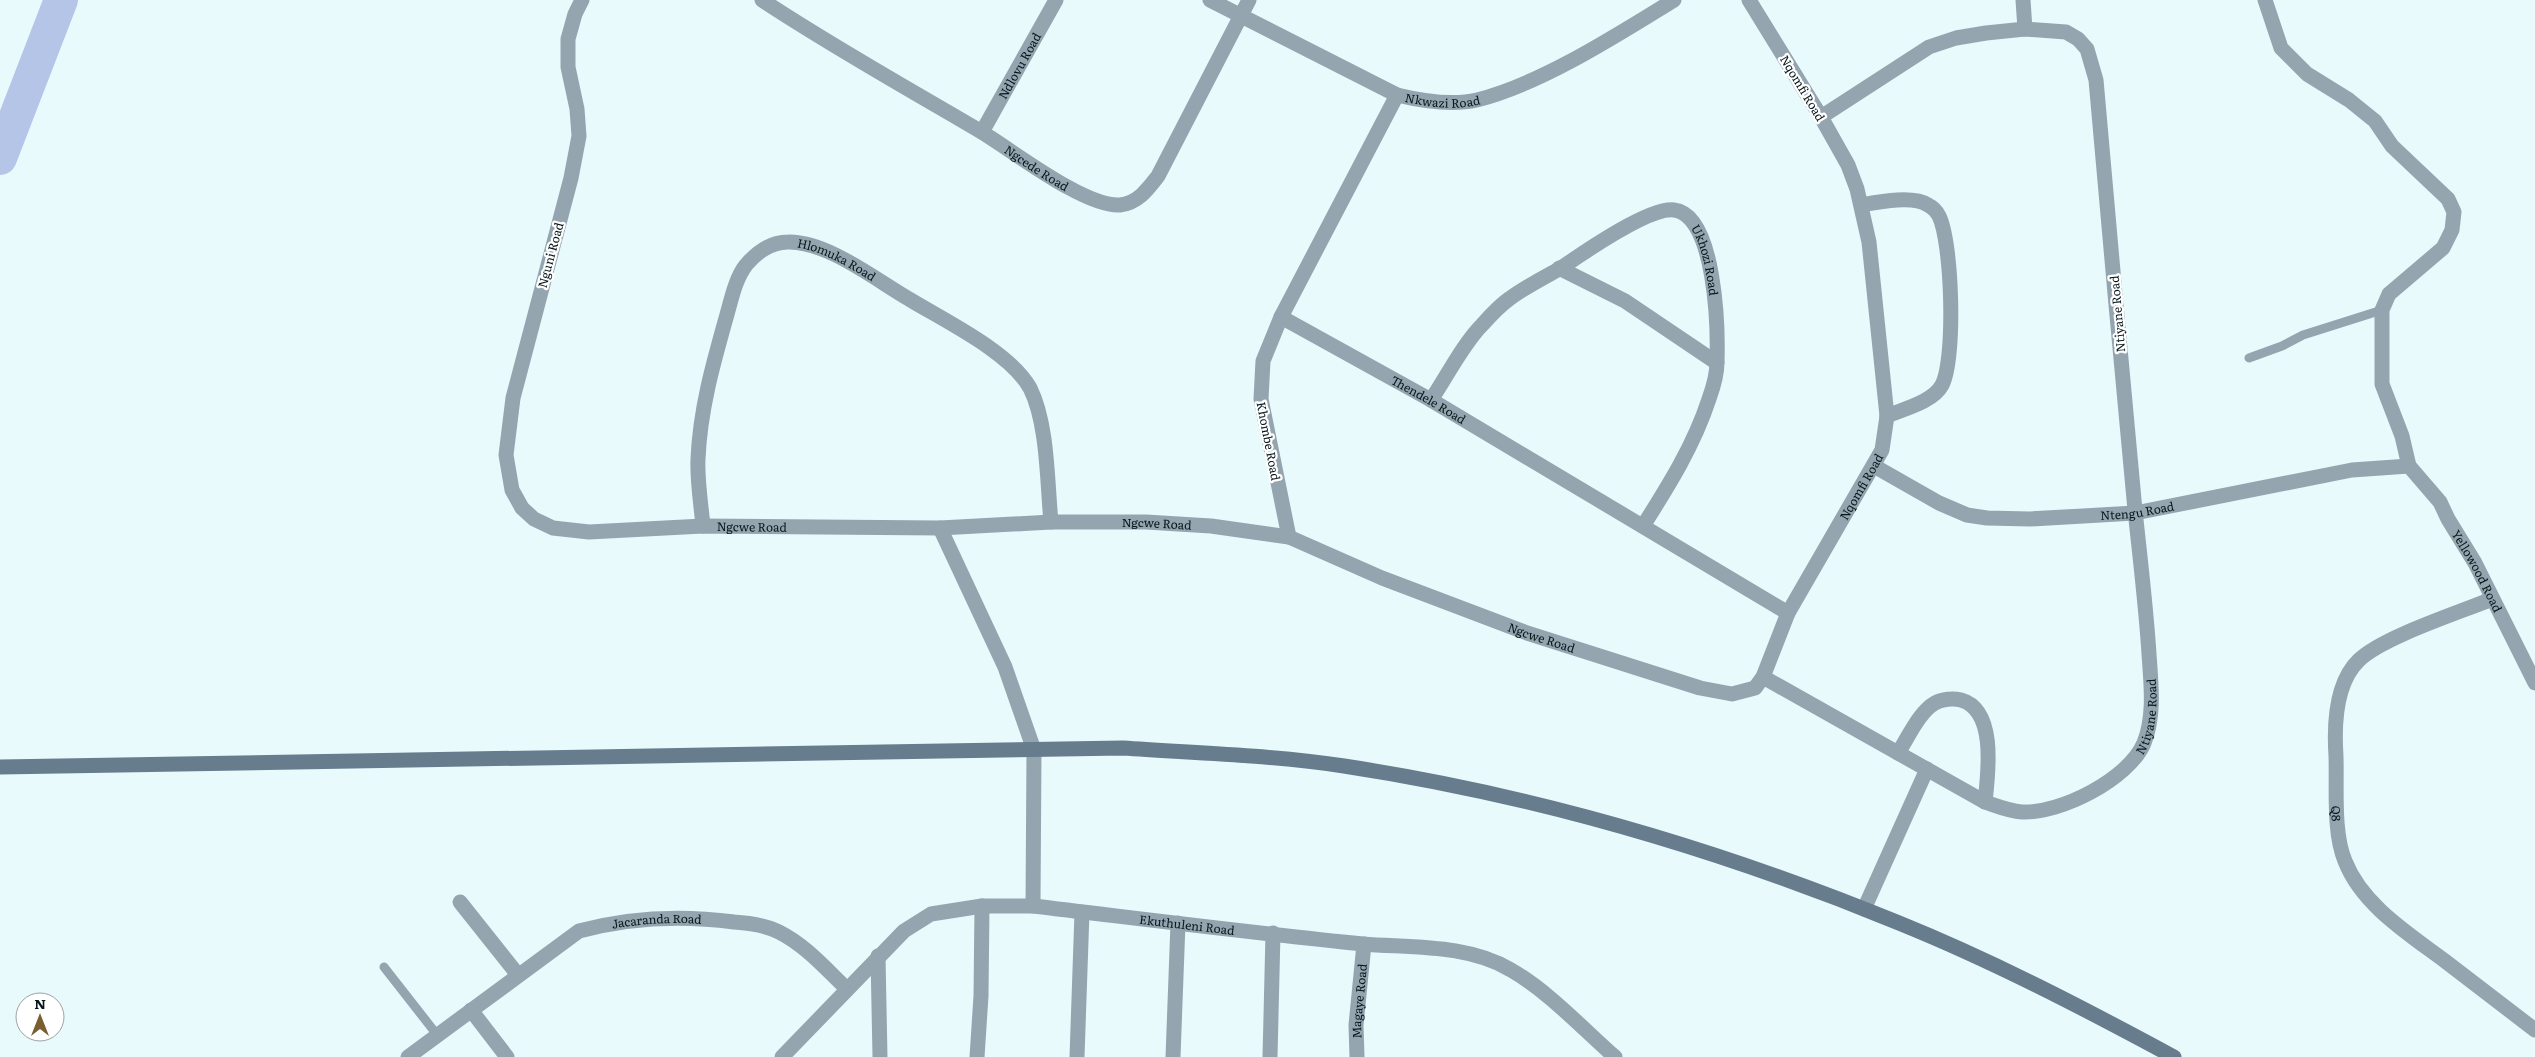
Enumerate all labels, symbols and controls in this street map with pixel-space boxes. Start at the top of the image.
street label: Ndlovu Road [993,29,1045,102]
street label: Nqomfi Road [1776,52,1830,125]
street label: Nkwazi Road [1404,88,1482,112]
street label: Ngcede Road [1001,140,1073,195]
street label: Nguni Road [533,220,568,290]
street label: Ukhozi Road [1687,221,1723,297]
street label: Hlomuka Road [796,234,880,285]
street label: Ntiyane Road [2105,274,2129,353]
street label: Thendele Road [1388,371,1470,428]
street label: Khombe Road [1253,400,1286,483]
street label: Nqomfi Road [1835,449,1888,523]
street label: Ntengu Road [2100,496,2176,524]
street label: Ngcwe Road [1122,513,1193,534]
street label: Ngcwe Road [717,517,788,536]
street label: Yellowood Road [2448,526,2507,616]
street label: Ngcwe Road [1505,618,1578,657]
street label: Ntiyane Road [2131,677,2160,758]
street label: Q8 [2327,805,2346,822]
street label: Jacaranda Road [610,909,703,933]
street label: Ekuthuleni Road [1138,910,1236,939]
street label: Magaye Road [1347,962,1371,1039]
north arrow [15,992,65,1042]
text: N [34,993,46,1013]

